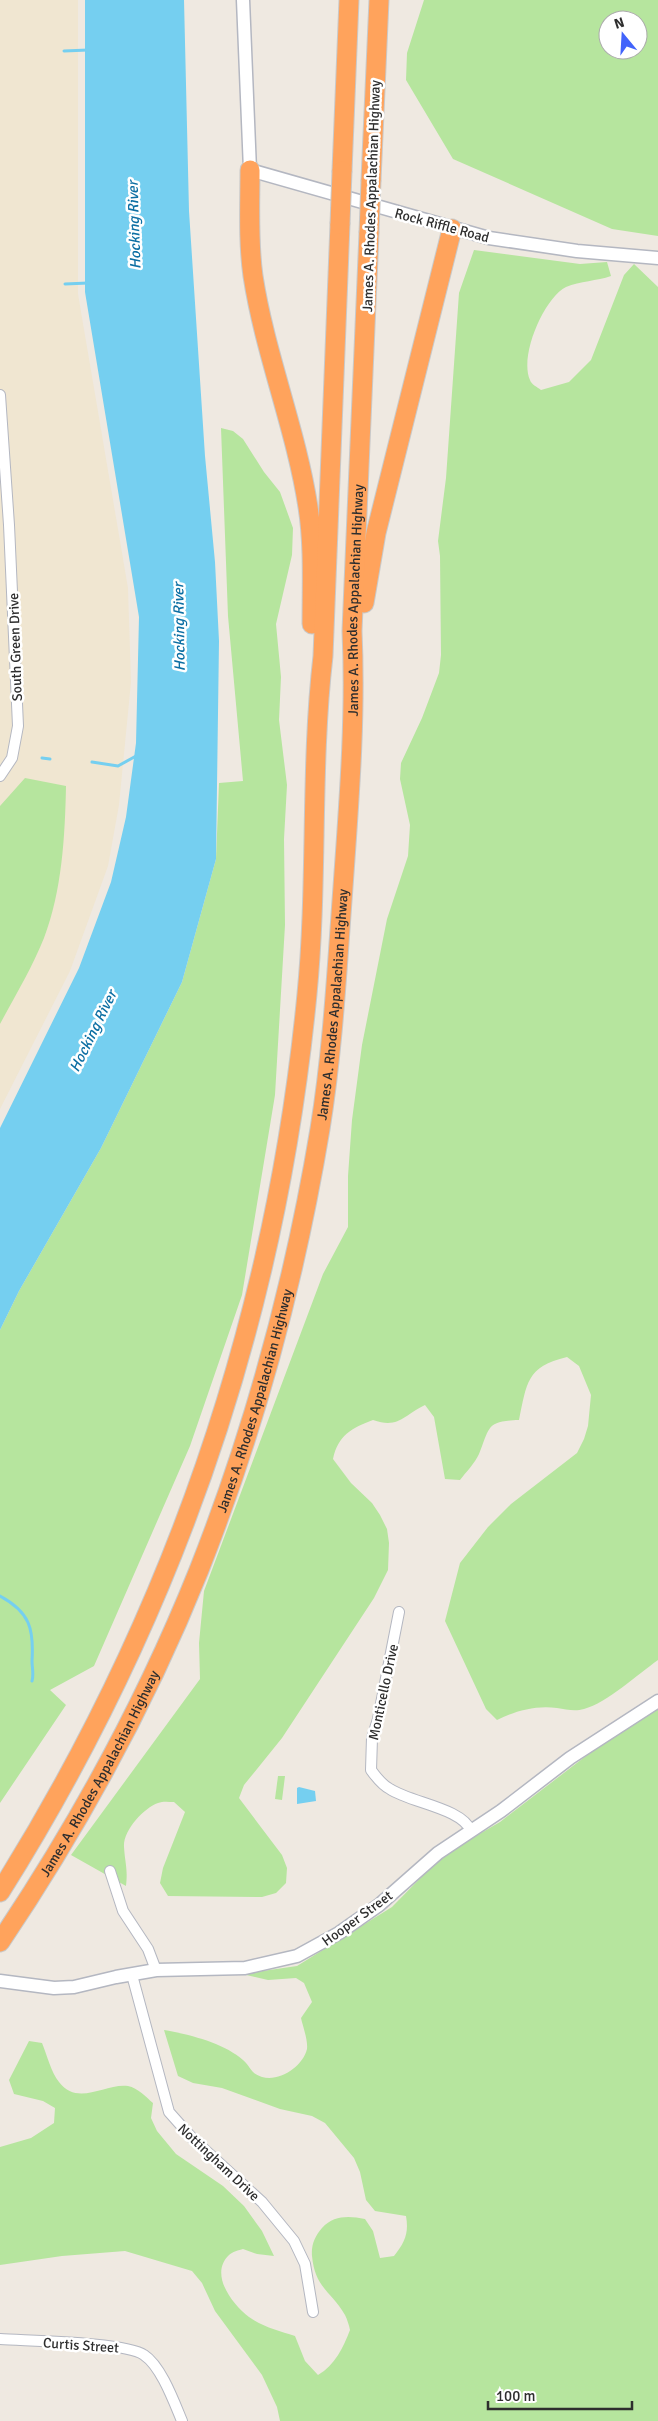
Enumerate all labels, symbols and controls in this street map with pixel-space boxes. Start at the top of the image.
north arrow [598,10,648,60]
text: N [612,14,626,33]
street label: James A. Rhodes Appalachian Highway [359,79,384,312]
water label: Hocking River [123,178,145,270]
street label: Rock Riffle Road [393,205,491,246]
street label: James A. Rhodes Appalachian Highway [344,483,367,717]
water label: Hocking River [169,580,189,671]
street label: South Green Drive [5,593,26,701]
street label: James A. Rhodes Appalachian Highway [314,888,352,1121]
water label: Hocking River [66,985,122,1075]
street label: James A. Rhodes Appalachian Highway [213,1287,296,1515]
street label: Monticello Drive [365,1642,402,1742]
street label: James A. Rhodes Appalachian Highway [37,1667,163,1880]
street label: Hooper Street [319,1887,396,1950]
street label: Nottingham Drive [174,2120,263,2205]
street label: Curtis Street [42,2334,120,2357]
scale bar [488,2378,632,2410]
text: 100 m [496,2387,536,2405]

